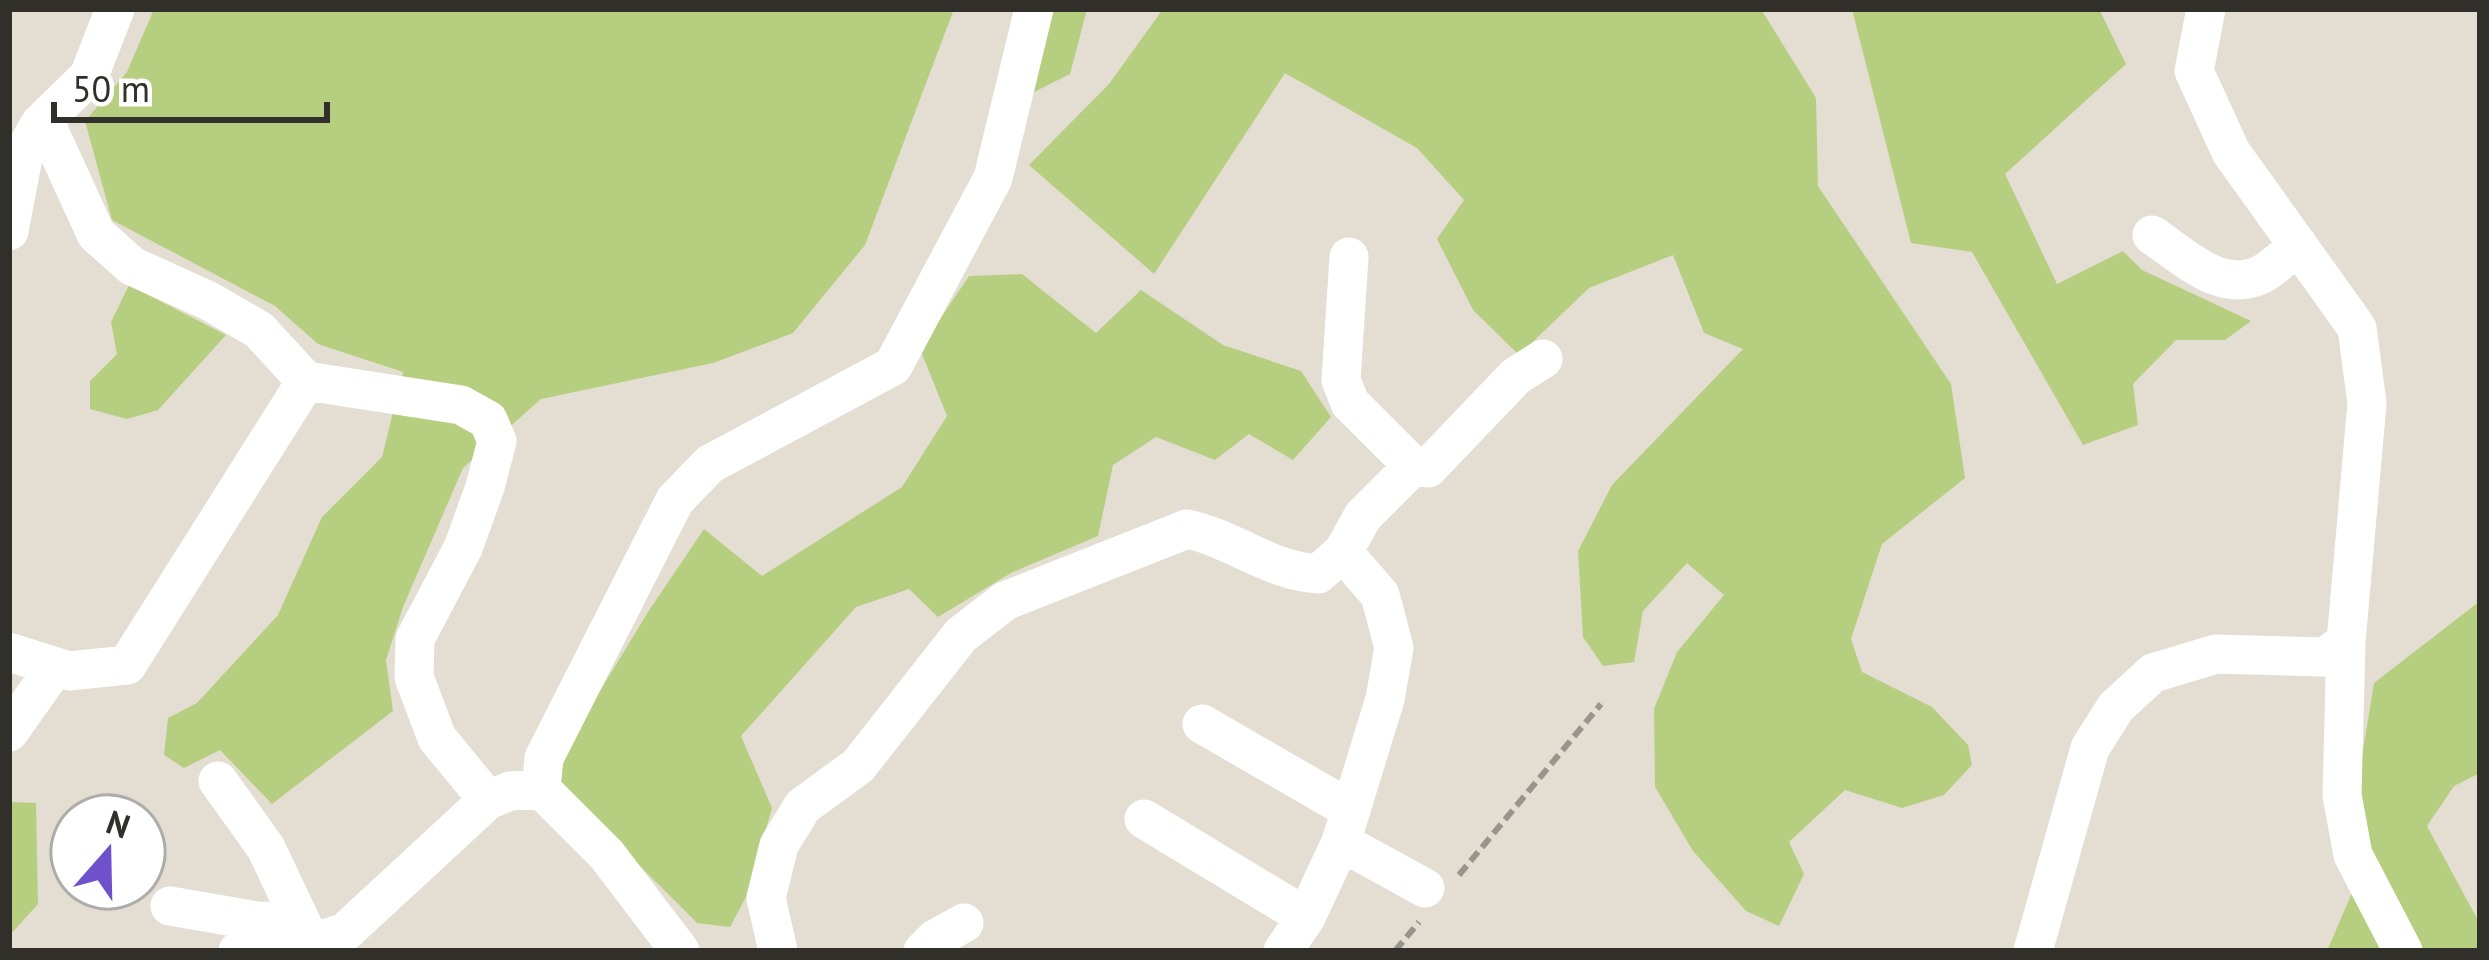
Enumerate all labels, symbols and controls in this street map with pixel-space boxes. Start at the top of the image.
scale bar [54,48,327,122]
text: 50 m [72,65,150,112]
north arrow [48,792,168,912]
text: N [101,799,136,847]

